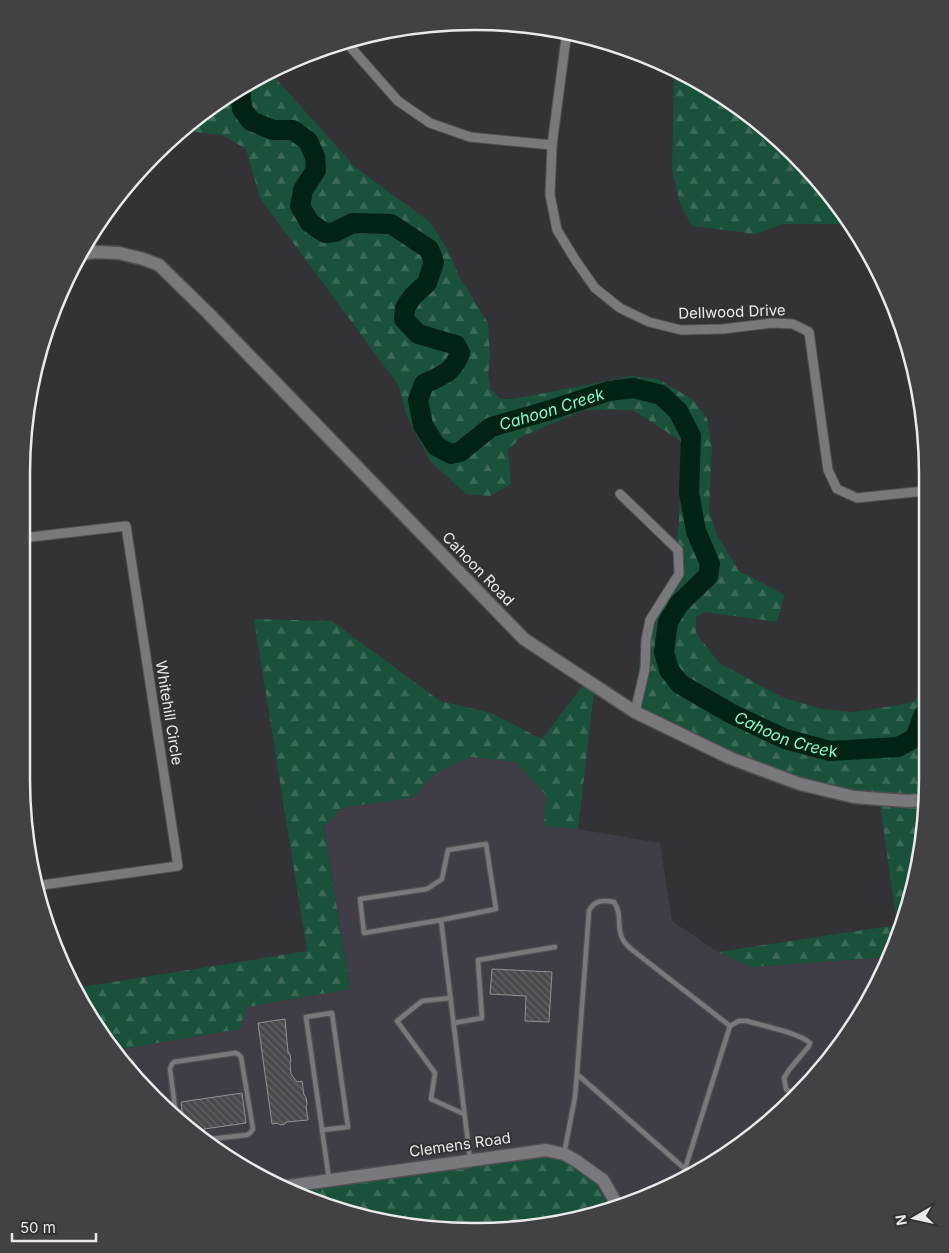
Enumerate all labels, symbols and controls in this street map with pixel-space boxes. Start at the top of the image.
street label: Dellwood Drive [678,300,786,323]
water label: Cahoon Creek [497,383,607,434]
street label: Cahoon Road [438,528,518,610]
street label: Whitehill Circle [152,659,187,767]
water label: Cahoon Creek [731,707,838,761]
street label: Clemens Road [408,1128,512,1161]
north arrow [889,1193,939,1243]
scale bar [12,1210,96,1242]
text: N [891,1214,910,1227]
text: 50 m [20,1218,56,1237]

